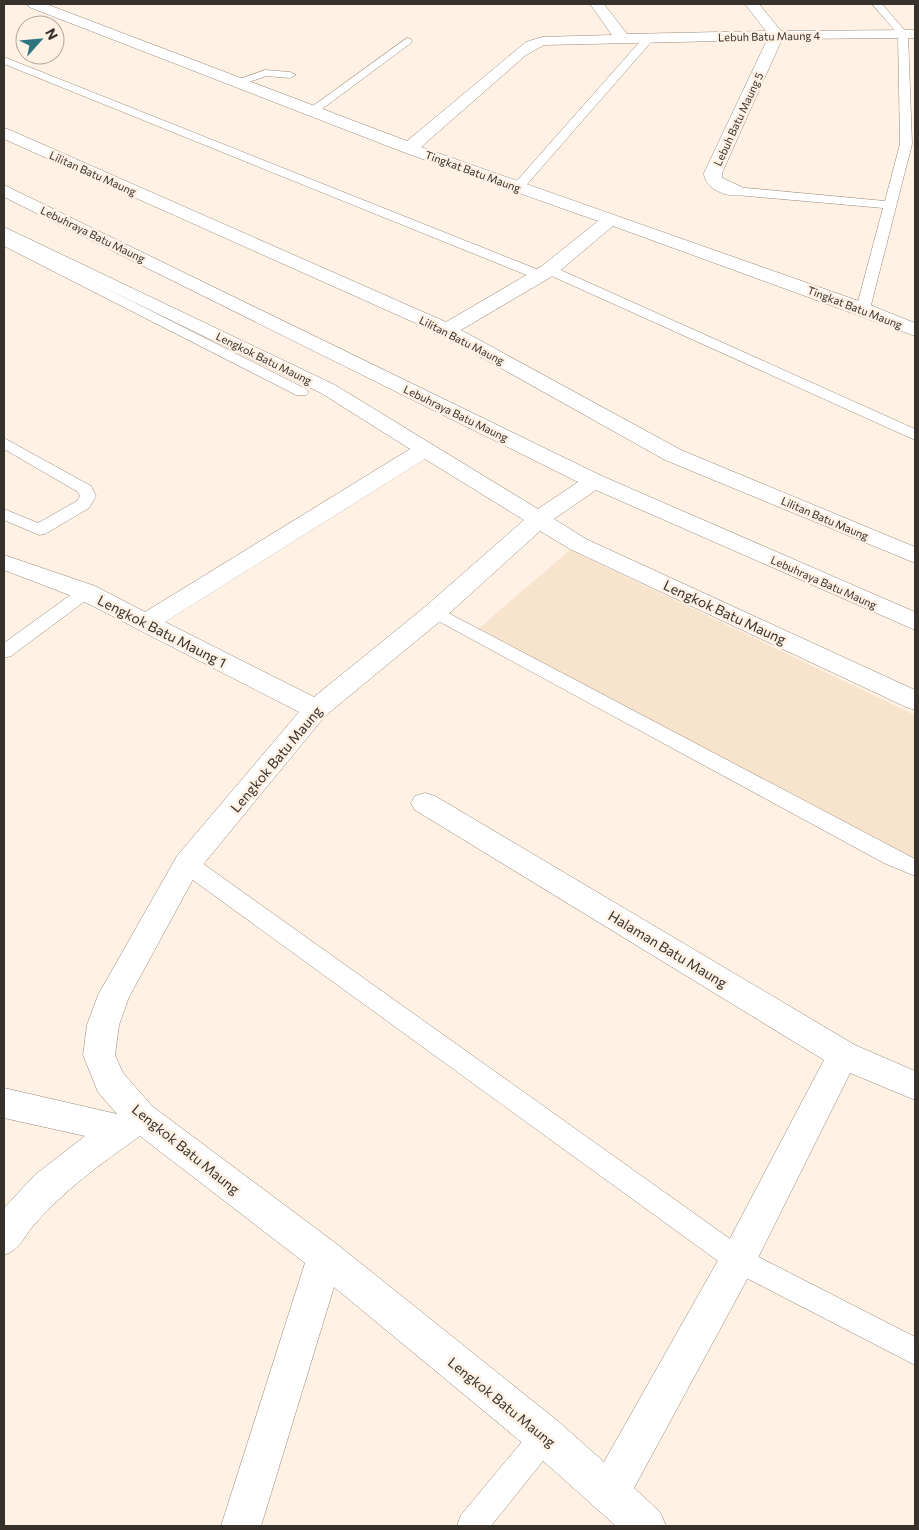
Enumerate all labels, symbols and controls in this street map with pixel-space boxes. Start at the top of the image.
north arrow [15,15,65,65]
text: N [42,25,62,42]
street label: Lebuh Batu Maung 4 [718,29,821,43]
street label: Lebuh Batu Maung 5 [711,70,765,168]
street label: Lilitan Batu Maung [48,148,138,198]
street label: Tingkat Batu Maung [423,148,523,194]
street label: Lebuhraya Batu Maung [39,203,147,265]
street label: Tingkat Batu Maung [806,283,904,331]
street label: Lilitan Batu Maung [417,313,507,367]
street label: Lengkok Batu Maung [214,329,314,387]
street label: Lebuhraya Batu Maung [402,382,510,444]
street label: Lilitan Batu Maung [779,494,871,542]
street label: Lebuhraya Batu Maung [769,553,879,611]
street label: Lengkok Batu Maung [661,576,789,648]
street label: Lengkok Batu Maung 1 [95,591,229,671]
street label: Lengkok Batu Maung [227,702,326,816]
street label: Halaman Batu Maung [606,907,731,991]
street label: Lengkok Batu Maung [129,1100,244,1198]
street label: Lengkok Batu Maung [445,1353,560,1451]

